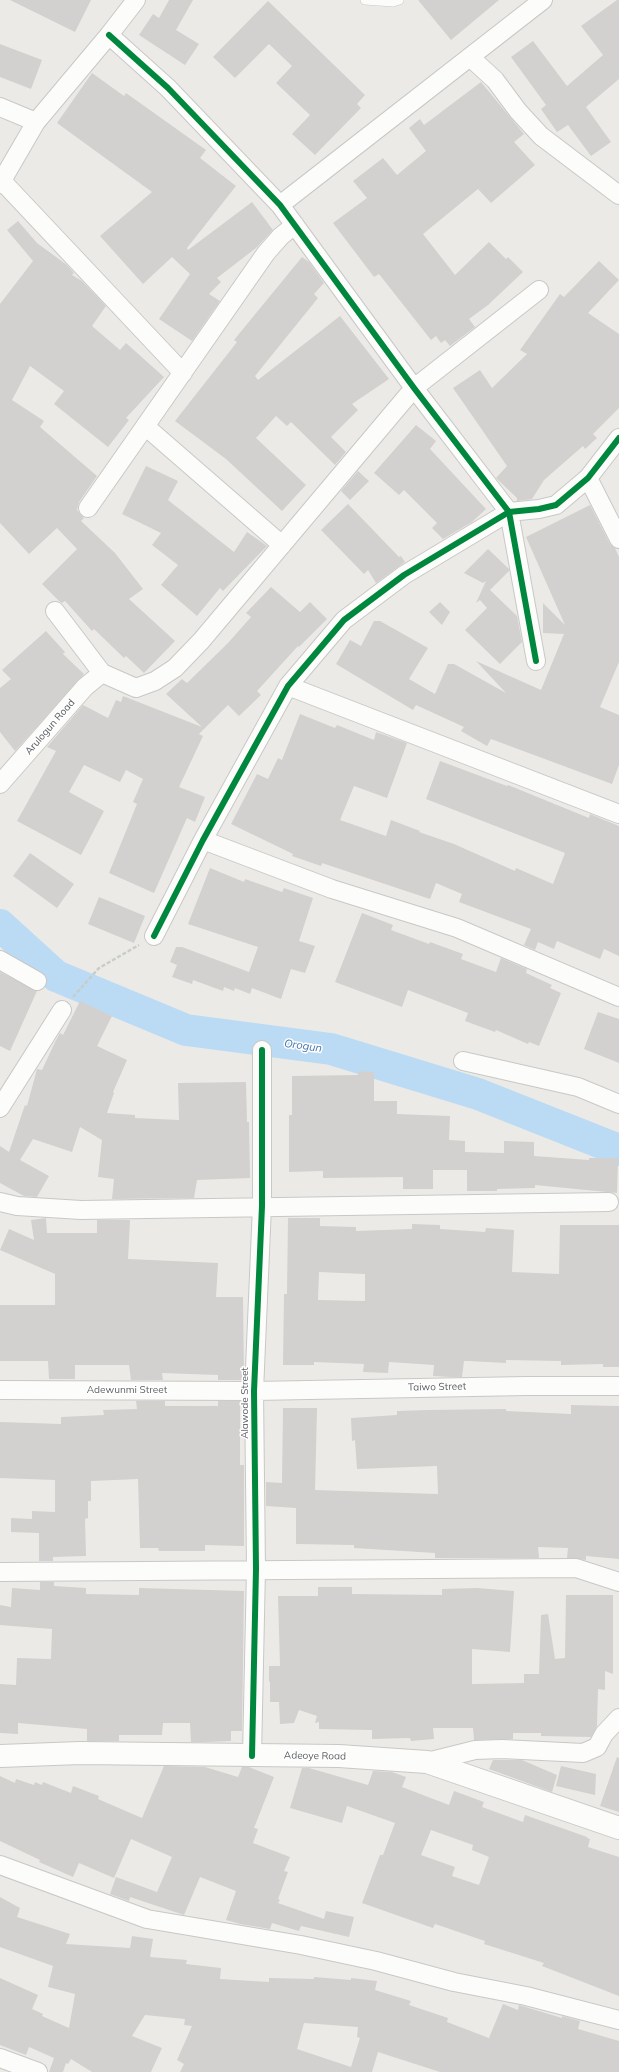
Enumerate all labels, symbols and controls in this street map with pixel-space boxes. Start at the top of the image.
street label: Arulogun Road [23,697,77,757]
water label: Orogun [283,1037,323,1055]
street label: Alawode Street [239,1367,251,1439]
street label: Taiwo Street [408,1380,466,1394]
street label: Adewunmi Street [87,1384,167,1396]
street label: Adeoye Road [284,1749,346,1763]

